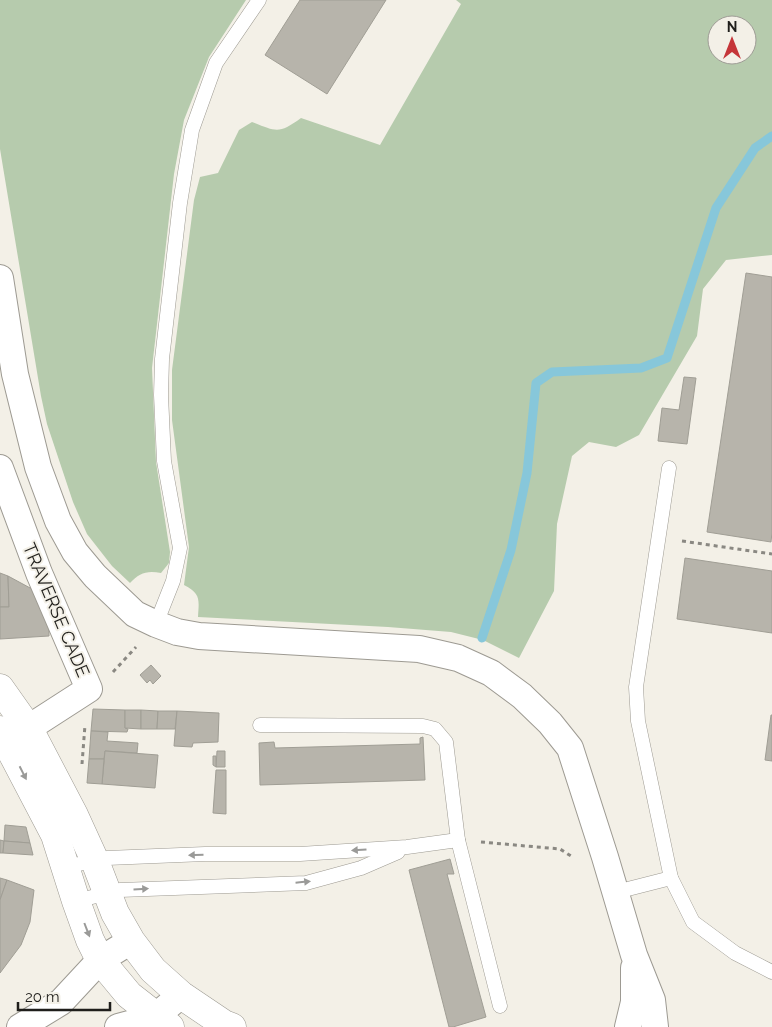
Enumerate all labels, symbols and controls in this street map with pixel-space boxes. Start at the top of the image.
north arrow [707,15,757,65]
text: N [727,19,737,35]
street label: TRAVERSE CADE [19,540,94,680]
one-way arrow [19,765,27,780]
one-way arrow [350,847,366,855]
one-way arrow [188,851,204,859]
one-way arrow [295,878,311,886]
one-way arrow [133,885,149,893]
one-way arrow [83,923,91,938]
scale bar [18,980,110,1012]
text: 20 m [25,988,60,1006]

